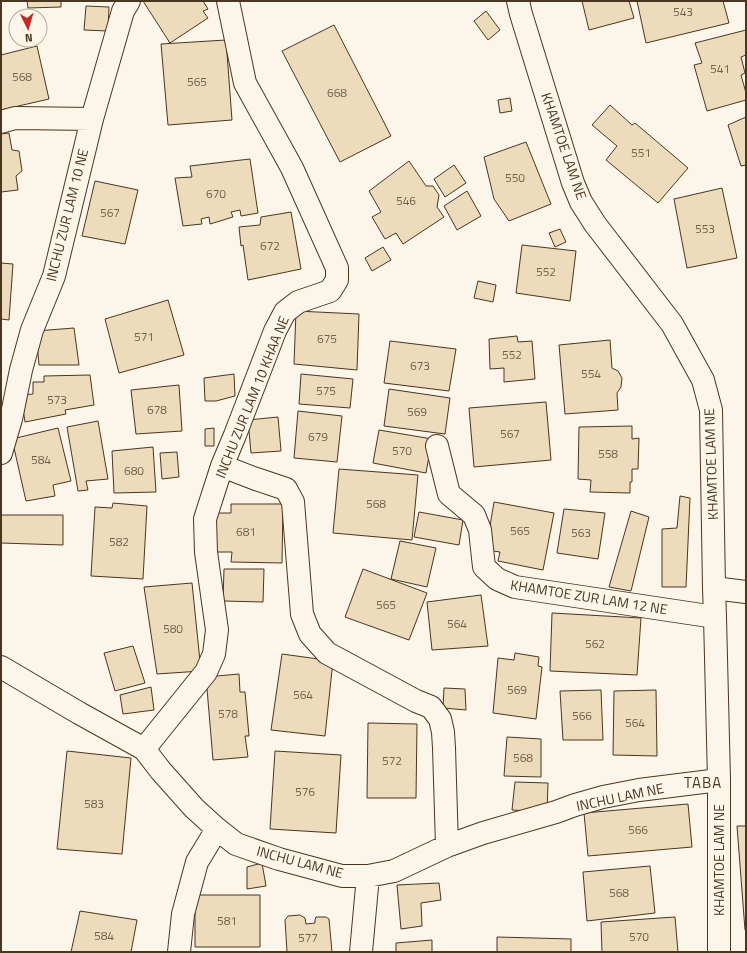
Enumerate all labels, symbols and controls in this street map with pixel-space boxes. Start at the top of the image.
house number: 543 [673,2,693,21]
north arrow [8,8,48,48]
text: N [24,30,33,46]
house number: 541 [710,59,730,78]
house number: 568 [12,67,32,86]
house number: 565 [187,72,207,91]
house number: 668 [327,83,347,102]
street label: KHAMTOE LAM NE [536,90,593,202]
house number: 551 [631,143,651,162]
street label: INCHU ZUR LAM 10 NE [40,146,93,283]
house number: 550 [505,168,525,187]
house number: 670 [206,184,226,203]
house number: 546 [396,191,416,210]
house number: 567 [100,203,120,222]
house number: 553 [695,219,715,238]
house number: 672 [260,236,280,255]
house number: 552 [536,262,556,281]
street label: INCHU ZUR LAM 10 KHAA NE [209,312,294,481]
house number: 571 [134,327,154,346]
house number: 675 [317,329,337,348]
house number: 552 [502,345,522,364]
house number: 673 [410,356,430,375]
house number: 554 [581,364,601,383]
house number: 575 [316,381,336,400]
house number: 573 [47,390,67,409]
house number: 678 [147,400,167,419]
house number: 569 [407,402,427,421]
street label: KHAMTOE LAM NE [698,408,723,520]
house number: 567 [500,424,520,443]
house number: 679 [308,427,328,446]
house number: 570 [392,441,412,460]
house number: 558 [598,444,618,463]
house number: 584 [31,450,51,469]
house number: 680 [124,461,144,480]
house number: 568 [366,494,386,513]
house number: 565 [510,521,530,540]
house number: 681 [236,522,256,541]
house number: 563 [571,523,591,542]
house number: 582 [109,532,129,551]
street label: KHAMTOE ZUR LAM 12 NE [509,574,669,619]
house number: 565 [376,595,396,614]
house number: 564 [447,614,467,633]
house number: 580 [163,619,183,638]
house number: 562 [585,634,605,653]
house number: 569 [507,680,527,699]
house number: 564 [293,685,313,704]
house number: 578 [218,704,238,723]
house number: 566 [572,706,592,725]
house number: 564 [625,713,645,732]
house number: 568 [513,748,533,767]
house number: 572 [382,751,402,770]
district label: TABA [684,771,722,794]
street label: INCHU LAM NE [574,777,666,816]
house number: 576 [295,782,315,801]
house number: 583 [84,794,104,813]
street label: KHAMTOE LAM NE [708,804,729,916]
house number: 566 [628,820,648,839]
street label: INCHU LAM NE [254,840,346,883]
house number: 568 [609,883,629,902]
house number: 581 [217,911,237,930]
house number: 584 [94,926,114,945]
house number: 570 [629,927,649,946]
house number: 577 [298,928,318,947]

